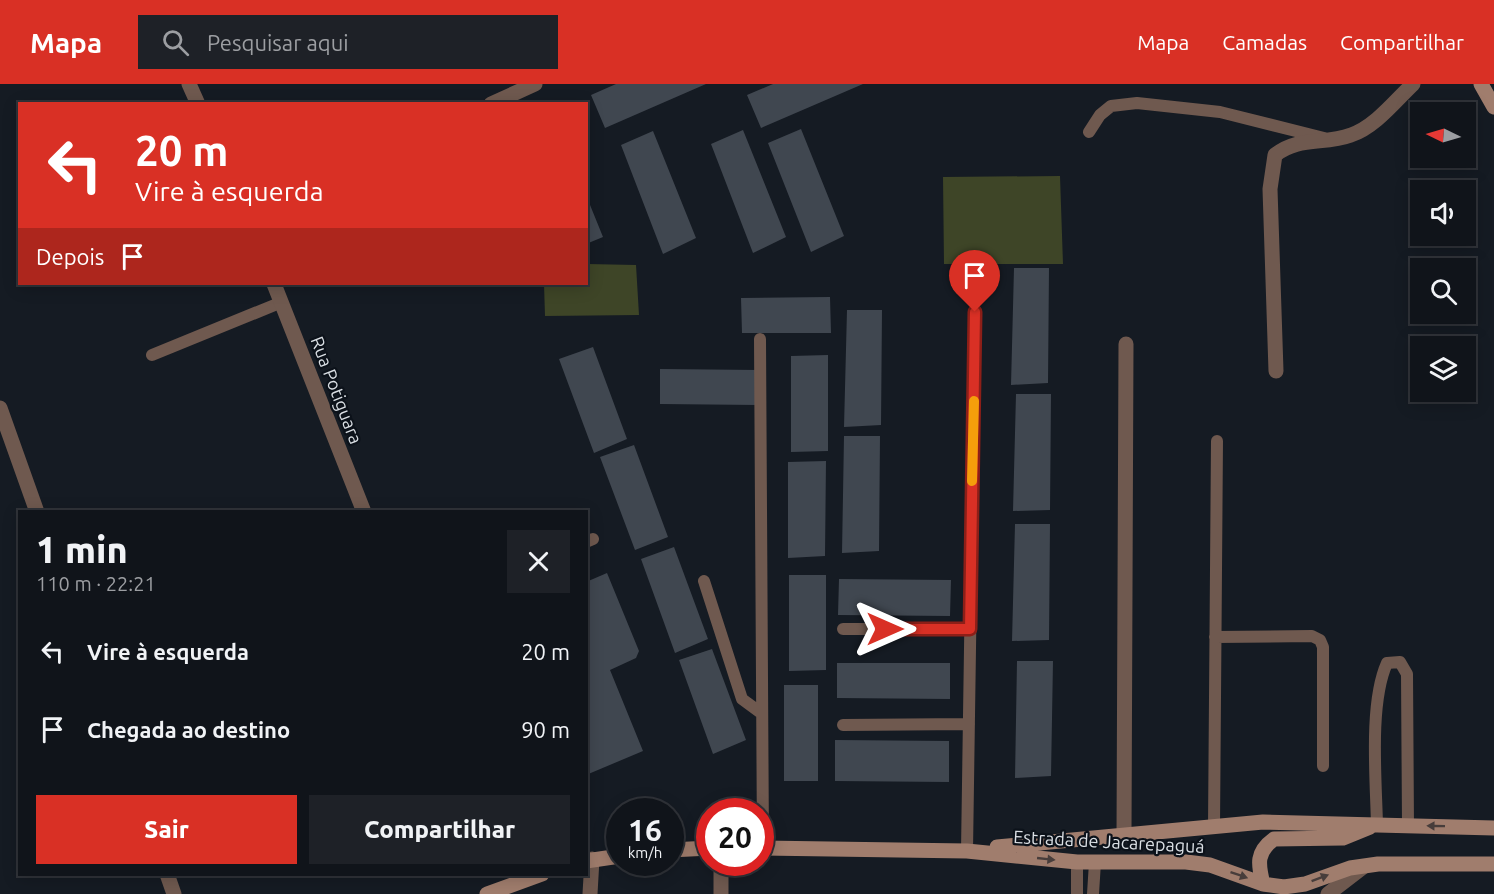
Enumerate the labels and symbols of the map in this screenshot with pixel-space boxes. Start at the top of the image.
north arrow [1410,102,1476,168]
pin [949,250,1000,312]
street label: Rua Potiguara [307,334,367,446]
position arrow [853,597,917,661]
speed limit sign: 20 [696,798,774,876]
one-way arrow [1426,821,1445,831]
street label: Estrada de Jacarepaguá [1013,826,1205,856]
one-way arrow [1037,854,1056,864]
one-way arrow [1231,871,1249,881]
one-way arrow [1311,873,1329,882]

